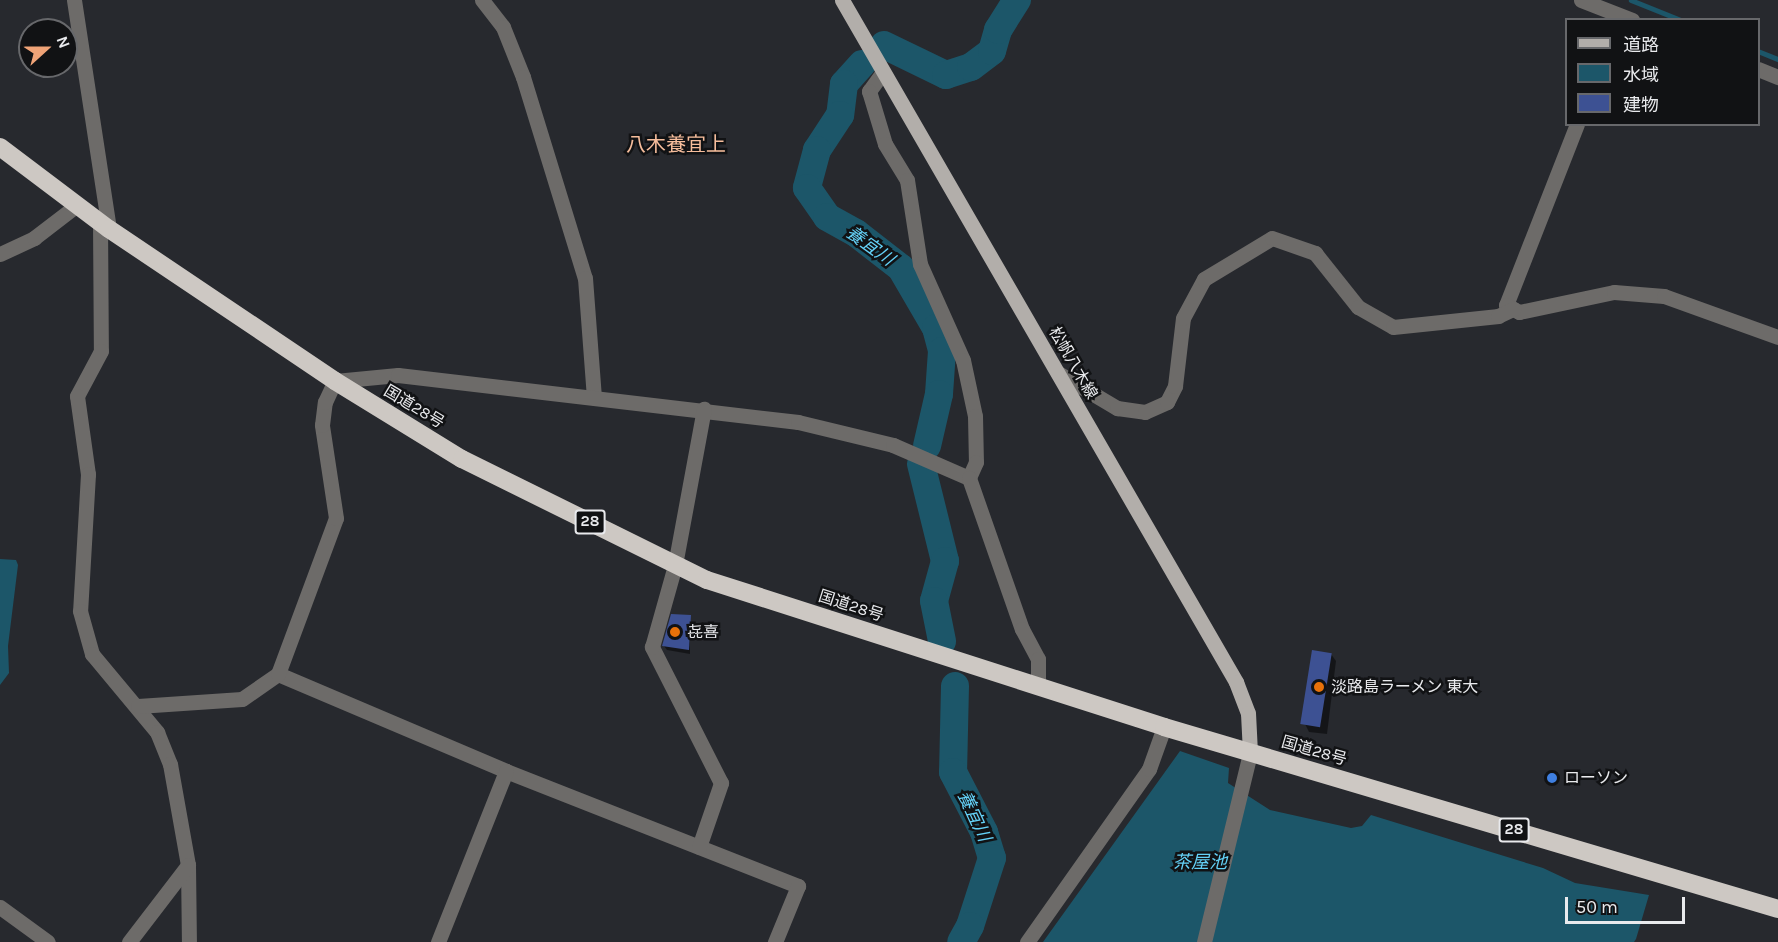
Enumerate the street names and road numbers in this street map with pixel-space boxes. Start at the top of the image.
street label: 松帆八木線 [1045,324,1101,402]
street label: 国道28号 [380,381,448,433]
road number: 28 [574,510,606,534]
street label: 国道28号 [816,587,886,625]
street label: 国道28号 [1279,733,1349,769]
road number: 28 [1498,818,1530,842]

